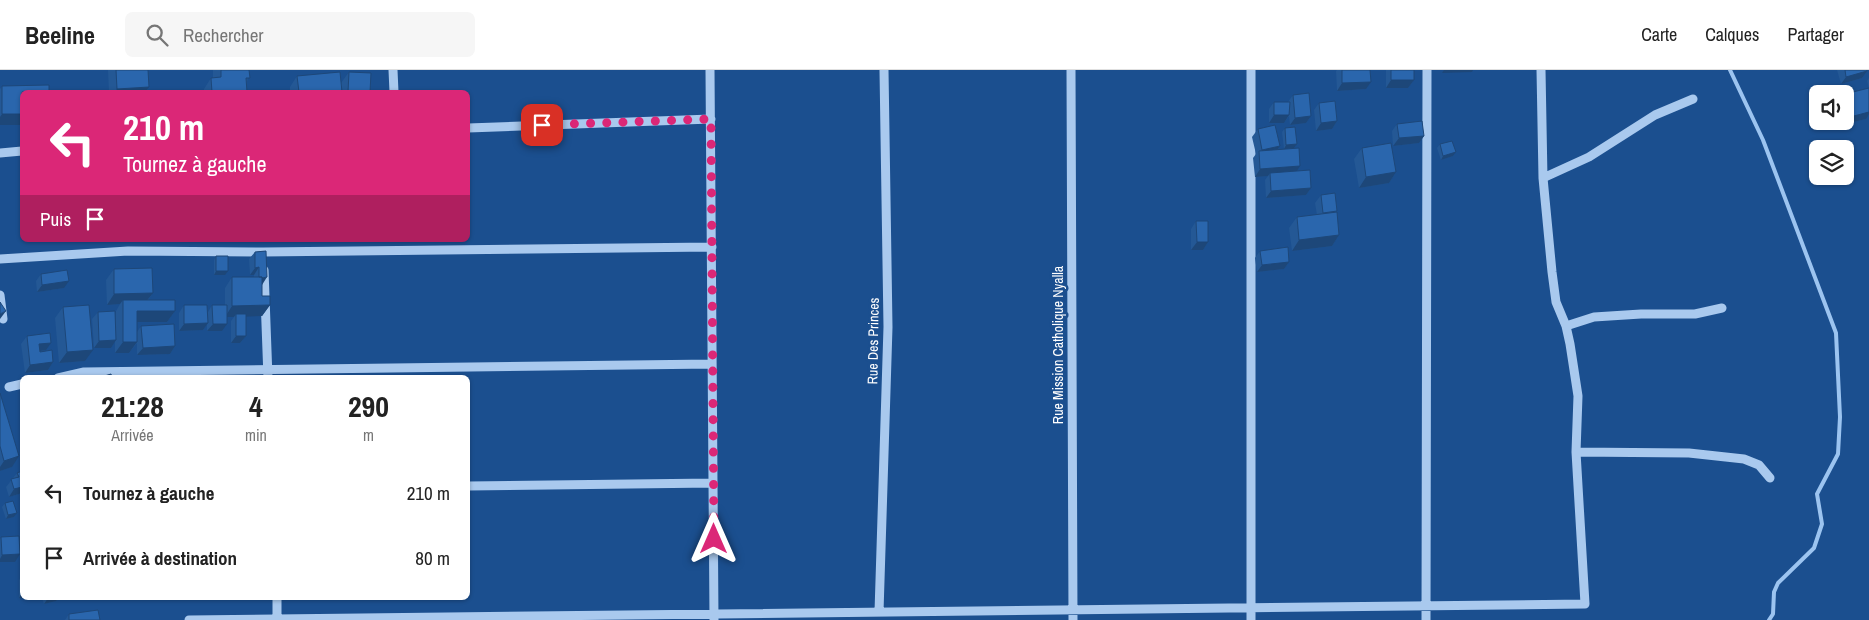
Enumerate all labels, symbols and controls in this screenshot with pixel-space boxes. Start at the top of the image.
search box [125,12,475,57]
text: Beeline [25,19,95,51]
icon: search [143,21,171,49]
text: Rechercher [183,22,264,48]
text: Carte [1641,22,1677,47]
text: Calques [1705,22,1759,47]
text: Partager [1787,22,1844,47]
map controls [1809,85,1854,185]
button: sound [1809,85,1854,130]
text: 210 m [123,104,204,151]
pin [521,104,563,146]
icon: left [40,110,105,175]
icon: arrive [528,111,556,139]
button: layers [1809,140,1854,185]
text: Tournez à gauche [123,149,266,179]
icon: arrive [81,205,109,233]
text: Puis [40,206,71,232]
street label: Rue Mission Catholique Nyalla [1049,265,1067,424]
street label: Rue Des Princes [863,297,883,385]
text: 21:28 [101,386,164,426]
text: 4 [249,386,263,426]
text: 290 [348,386,389,426]
text: Arrivée [111,424,154,446]
text: min [245,424,267,446]
text: m [363,424,374,446]
icon: left [40,479,68,507]
text: Tournez à gauche [83,480,214,506]
text: 210 m [407,480,450,506]
position arrow [687,512,739,564]
icon: arrive [40,544,68,572]
text: Arrivée à destination [83,545,237,571]
text: 80 m [415,545,450,571]

